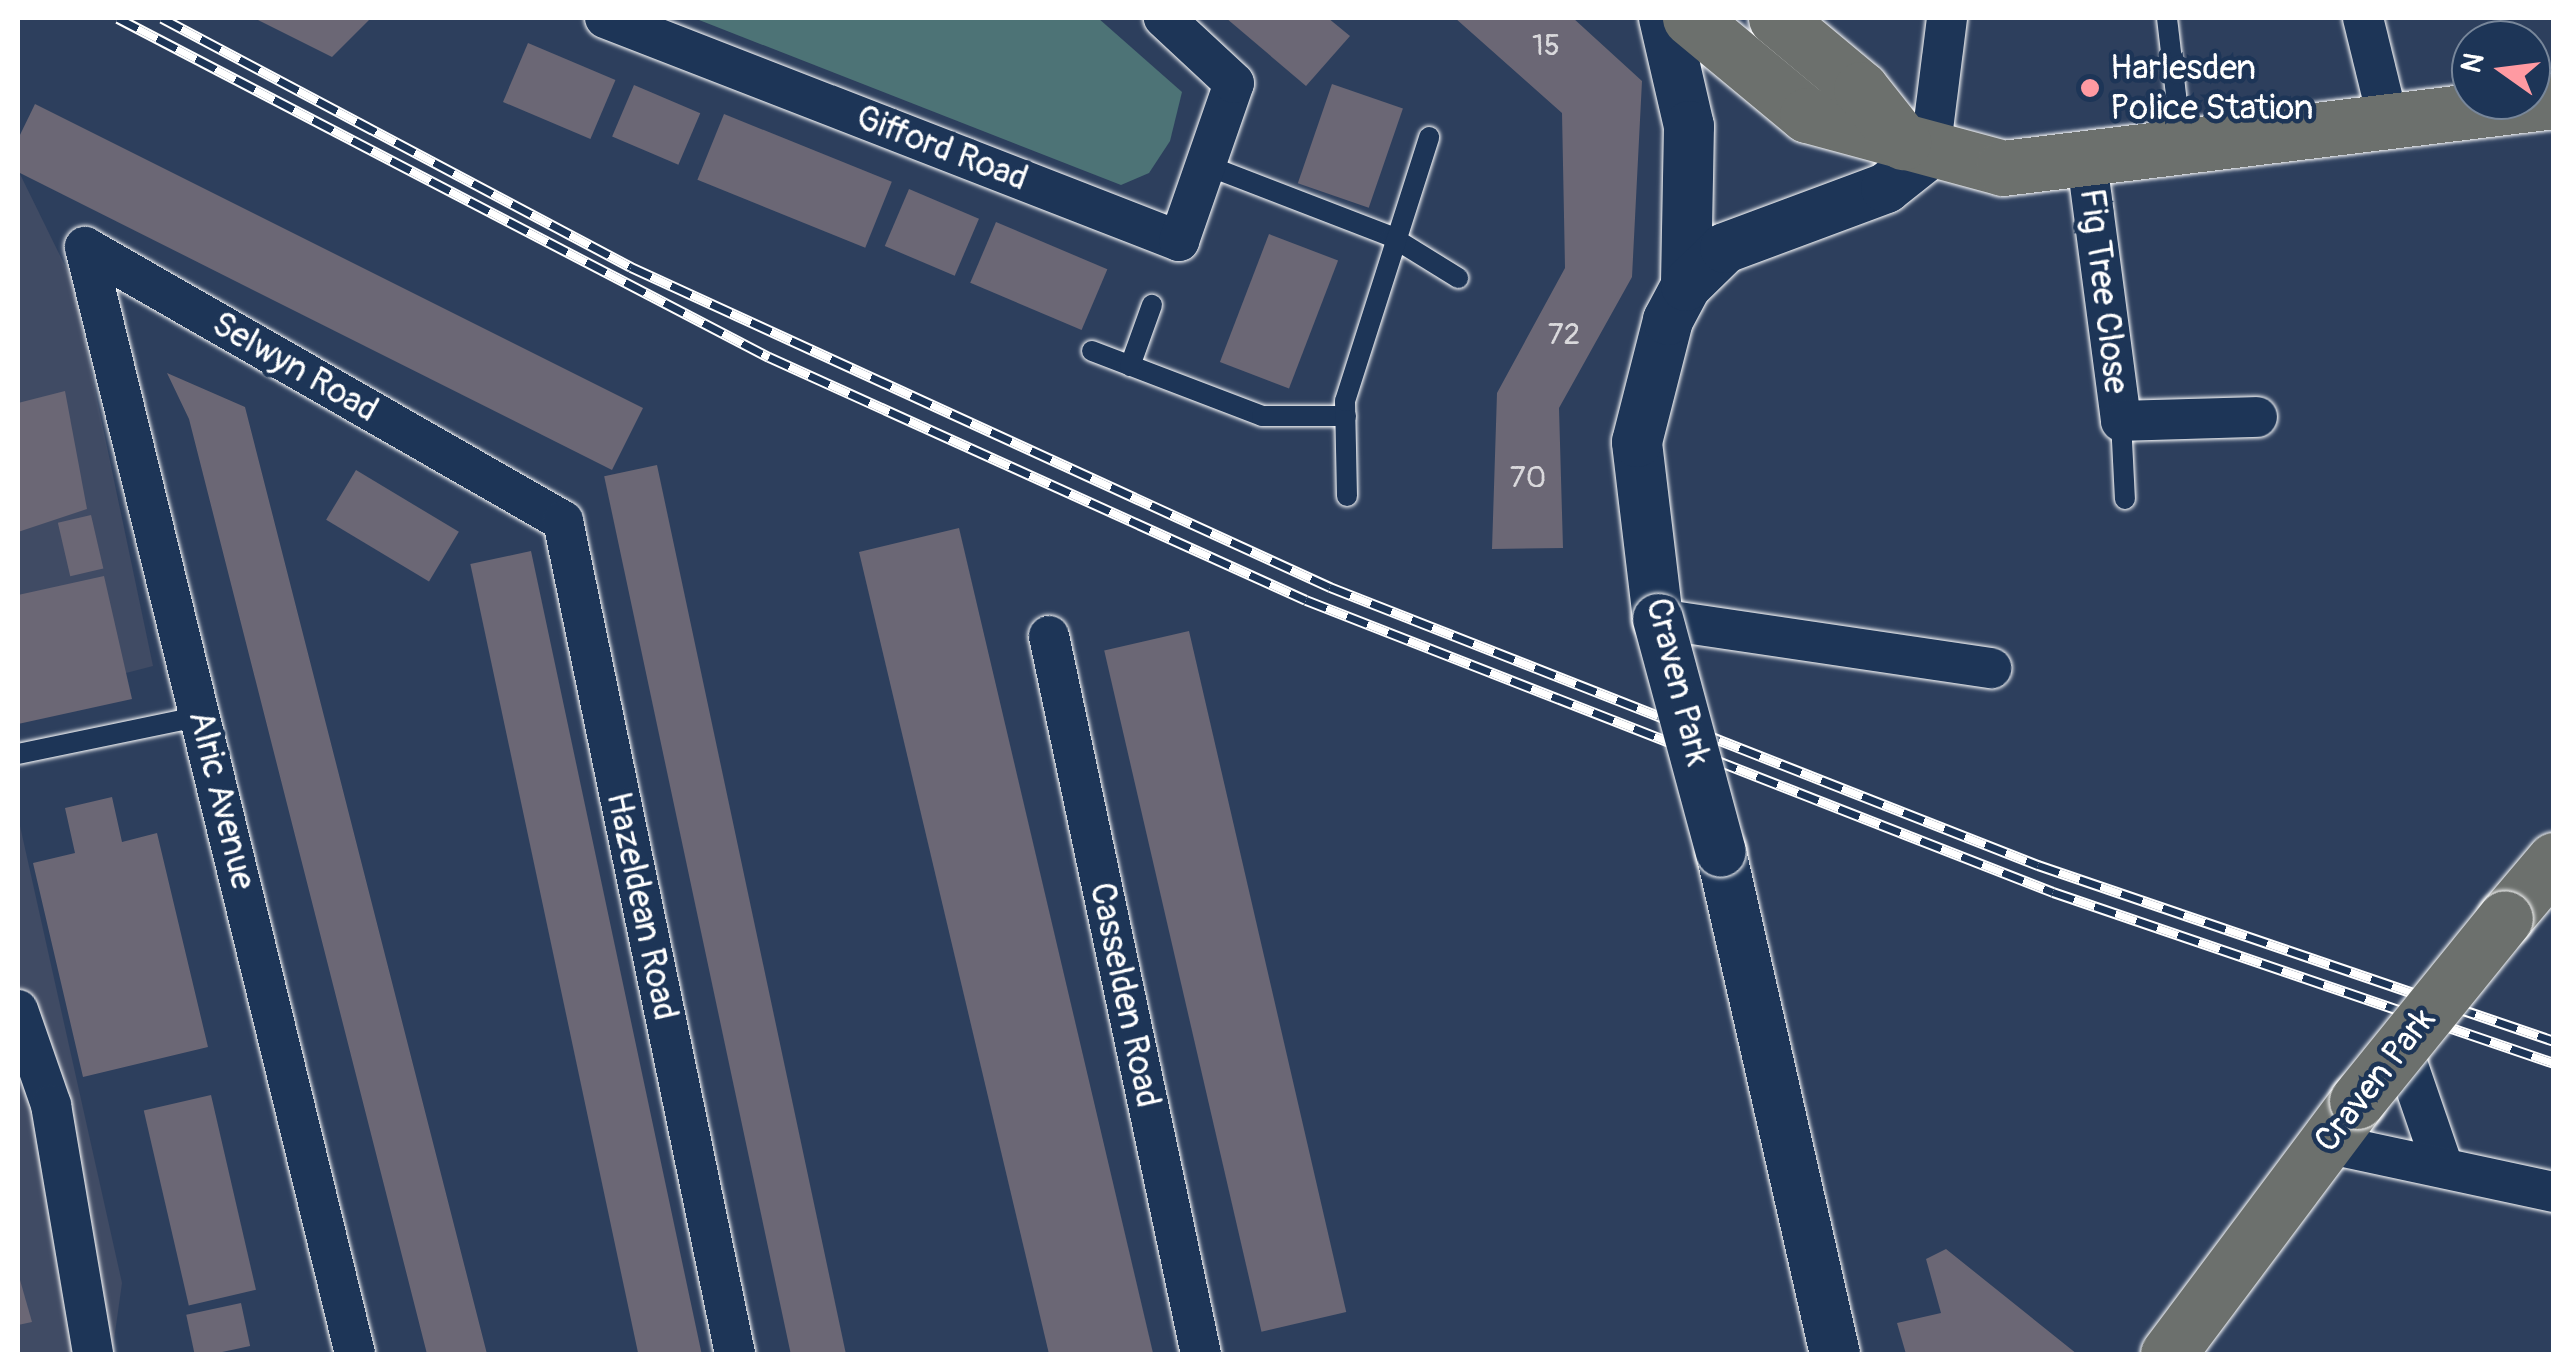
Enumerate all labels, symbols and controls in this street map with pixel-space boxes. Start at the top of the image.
north arrow [2451,20,2551,120]
house number: 15 [1532,28,1560,64]
place label: Harlesden Police Station [2110,47,2314,129]
text: N [2454,50,2493,77]
marker: Harlesden Police Station [2079,77,2101,99]
street label: Gifford Road [850,96,1034,200]
street label: Fig Tree Close [2071,186,2137,396]
street label: Selwyn Road [205,303,385,431]
house number: 72 [1548,317,1580,353]
house number: 70 [1510,460,1546,496]
street label: Craven Park [1637,594,1719,770]
street label: Alric Avenue [180,706,264,894]
street label: Hazeldean Road [597,788,687,1024]
street label: Casselden Road [1081,879,1169,1111]
street label: Craven Park [2306,1000,2444,1160]

